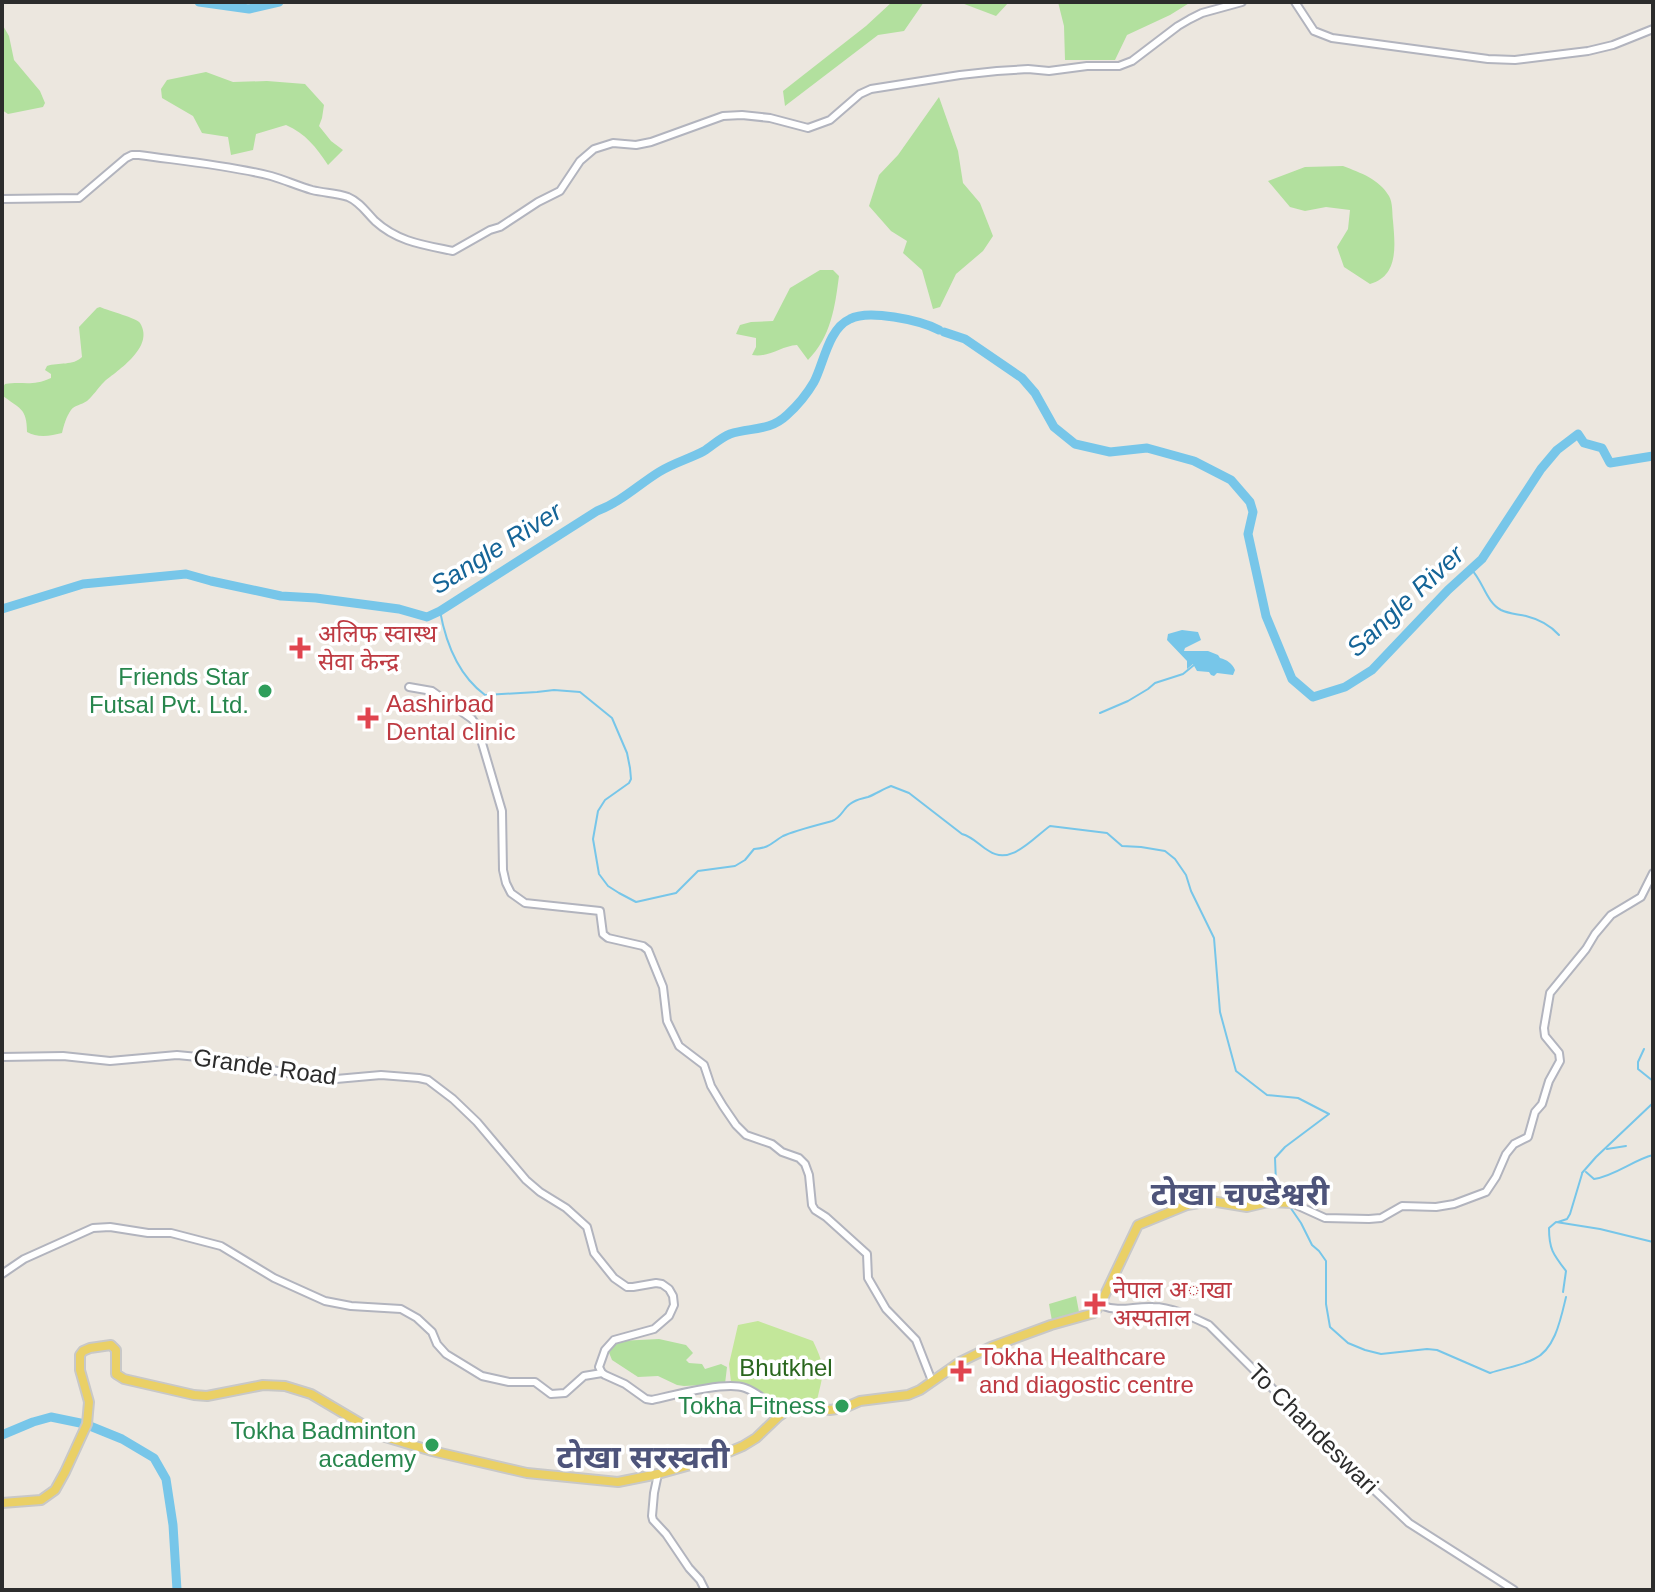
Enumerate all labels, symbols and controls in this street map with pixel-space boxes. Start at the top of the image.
water label: Sangle River [425,495,568,600]
water label: Sangle River [1340,538,1471,663]
place label: अलिफ स्वास्थ सेवा केन्द्र [318,620,438,675]
marker: अलिफ स्वास्थ सेवा केन्द्र [289,637,311,659]
place label: Friends Star Futsal Pvt. Ltd. [89,663,249,718]
marker: Friends Star Futsal Pvt. Ltd. [256,682,274,700]
place label: Aashirbad Dental clinic [386,690,515,745]
marker: Aashirbad Dental clinic [357,707,379,729]
street label: Grande Road [192,1043,338,1090]
district label: टोखा चण्डेश्वरी [1151,1176,1330,1212]
place label: नेपाल अाखा अस्पताल [1113,1276,1233,1331]
marker: नेपाल अाखा अस्पताल [1084,1293,1106,1315]
place label: Tokha Healthcare and diagostic centre [979,1343,1194,1398]
park label: Bhutkhel [739,1354,833,1381]
street label: To Chandeswari [1243,1358,1384,1499]
marker: Tokha Healthcare and diagostic centre [950,1360,972,1382]
place label: Tokha Fitness [678,1392,826,1419]
marker: Tokha Fitness [833,1397,851,1415]
place label: Tokha Badminton academy [231,1417,416,1472]
marker: Tokha Badminton academy [423,1436,441,1454]
district label: टोखा सरस्वती [557,1439,730,1475]

